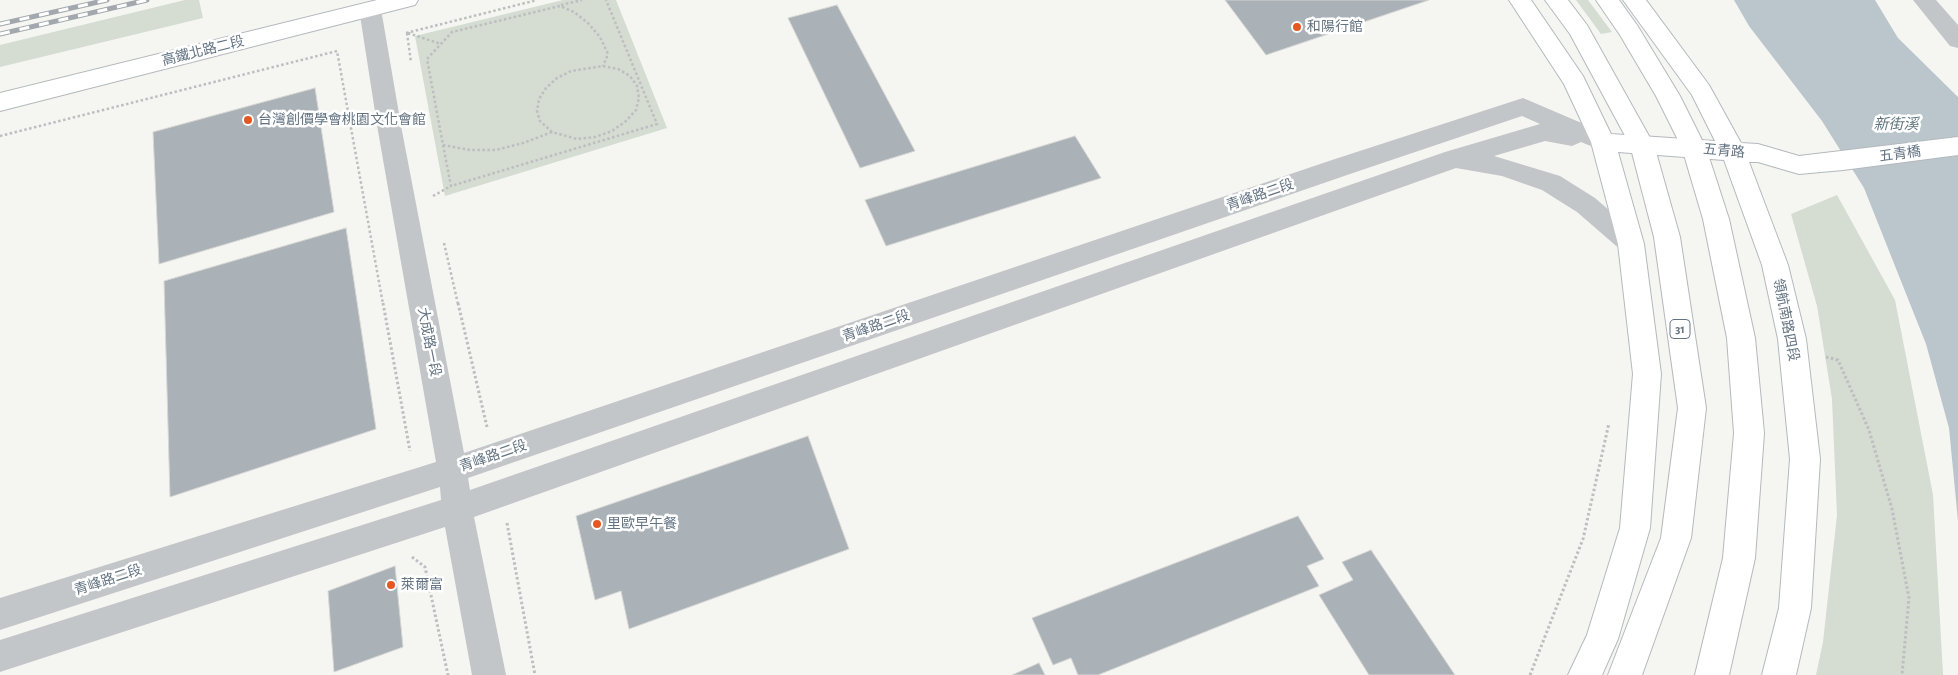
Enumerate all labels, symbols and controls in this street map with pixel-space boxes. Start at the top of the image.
place label: 和陽行館 [1307,19,1363,35]
marker: 和陽行館 [1291,21,1303,33]
street label: 高鐵北路二段 [160,33,246,69]
place label: 台灣創價學會桃園文化會館 [258,112,426,128]
marker: 台灣創價學會桃園文化會館 [242,114,254,126]
water label: 新街溪 [1874,115,1918,133]
street label: 五青路 [1702,141,1746,161]
street label: 五青橋 [1878,143,1922,165]
street label: 青峰路二段 [1224,176,1296,214]
street label: 領航南路四段 [1770,277,1802,363]
street label: 大成路一段 [414,306,444,378]
street label: 青峰路二段 [840,307,912,345]
road number: 31 [1670,320,1690,338]
street label: 青峰路二段 [457,437,529,475]
place label: 里歐早午餐 [607,516,677,532]
marker: 里歐早午餐 [591,518,603,530]
street label: 青峰路二段 [72,561,144,599]
place label: 萊爾富 [401,577,443,593]
marker: 萊爾富 [385,579,397,591]

